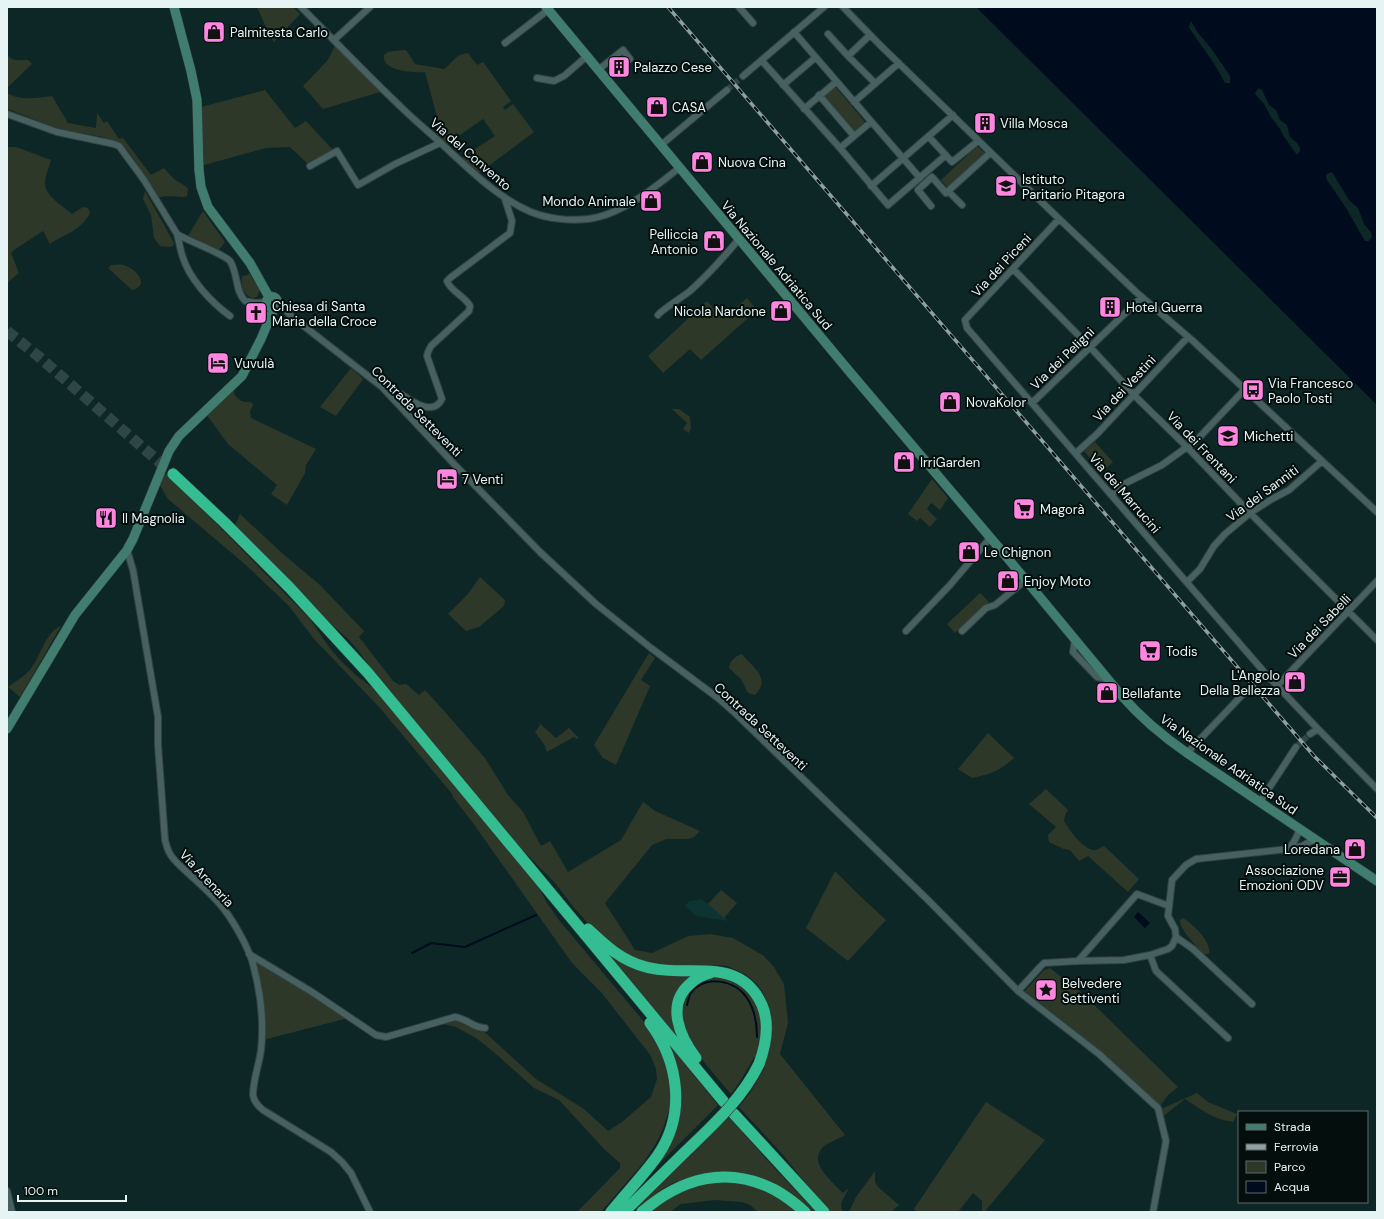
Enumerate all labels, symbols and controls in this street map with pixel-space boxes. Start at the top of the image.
shop icon: Palmitesta Carlo [201,19,227,45]
place label: Palmitesta Carlo [230,24,328,41]
building icon: Palazzo Cese [606,54,632,80]
place label: Palazzo Cese [634,59,712,76]
shop icon: CASA [644,94,670,120]
place label: CASA [672,99,706,116]
building icon: Villa Mosca [972,110,998,136]
street label: Via del Convento [426,114,515,195]
place label: Villa Mosca [1000,115,1068,132]
shop icon: Nuova Cina [689,149,715,175]
place label: Nuova Cina [718,154,786,171]
place label: Istituto Paritario Pitagora [1022,171,1125,203]
school or university icon: Istituto Paritario Pitagora [993,173,1019,199]
shop icon: Mondo Animale [638,188,664,214]
place label: Mondo Animale [542,193,636,210]
street label: Via Nazionale Adriatica Sud [717,197,836,334]
place label: Pelliccia Antonio [649,226,698,258]
shop icon: Pelliccia Antonio [701,228,727,254]
street label: Via dei Piceni [968,230,1035,301]
building icon: Hotel Guerra [1097,294,1123,320]
place label: Chiesa di Santa Maria della Croce [272,298,377,330]
shop icon: Nicola Nardone [768,298,794,324]
place label: Hotel Guerra [1126,299,1202,316]
church icon: Chiesa di Santa Maria della Croce [243,300,269,326]
place label: Nicola Nardone [674,303,766,320]
street label: Via dei Peligni [1027,323,1098,393]
hotel icon: Vuvulà [205,350,231,376]
street label: Via dei Vestini [1089,352,1159,425]
place label: Vuvulà [234,355,274,372]
street label: Contrada Setteventi [368,362,466,460]
place label: Via Francesco Paolo Tosti [1268,375,1353,407]
bus stop icon: Via Francesco Paolo Tosti [1240,377,1266,403]
shop icon: NovaKolor [937,389,963,415]
place label: NovaKolor [966,394,1026,411]
street label: Via dei Frentani [1163,408,1240,487]
school or university icon: Michetti [1215,423,1241,449]
place label: Michetti [1244,428,1293,445]
shop icon: IrriGarden [891,449,917,475]
street label: Via dei Marrucini [1085,450,1164,537]
place label: IrriGarden [920,454,980,471]
street label: Via dei Sanniti [1223,461,1302,525]
hotel icon: 7 Venti [434,466,460,492]
place label: 7 Venti [462,471,503,488]
supermarket icon: Magorà [1011,496,1037,522]
place label: Magorà [1040,501,1085,518]
restaurant icon: Il Magnolia [93,505,119,531]
place label: Il Magnolia [122,510,185,527]
shop icon: Le Chignon [956,539,982,565]
place label: Le Chignon [984,544,1051,561]
shop icon: Enjoy Moto [995,568,1021,594]
place label: Enjoy Moto [1024,573,1091,590]
street label: Via dei Sabelli [1284,590,1354,662]
supermarket icon: Todis [1137,638,1163,664]
place label: Todis [1166,643,1198,660]
place label: L'Angolo Della Bellezza [1200,667,1280,699]
shop icon: L'Angolo Della Bellezza [1282,669,1308,695]
street label: Contrada Setteventi [710,679,811,774]
shop icon: Bellafante [1094,680,1120,706]
place label: Bellafante [1122,685,1181,702]
street label: Via Nazionale Adriatica Sud [1157,710,1301,818]
shop icon: Loredana [1342,836,1368,862]
place label: Loredana [1284,841,1340,858]
street label: Via Arenaria [176,846,238,911]
place label: Associazione Emozioni ODV [1239,862,1324,894]
office icon: Associazione Emozioni ODV [1327,864,1353,890]
place label: Belvedere Settiventi [1062,975,1122,1007]
place icon: Belvedere Settiventi [1033,977,1059,1003]
legend [1238,1111,1368,1203]
text: Strada [1274,1119,1311,1135]
text: Ferrovia [1274,1139,1318,1155]
text: Parco [1274,1159,1305,1175]
scale bar [18,1177,126,1203]
text: Acqua [1274,1179,1309,1195]
text: 100 m [24,1183,58,1199]

